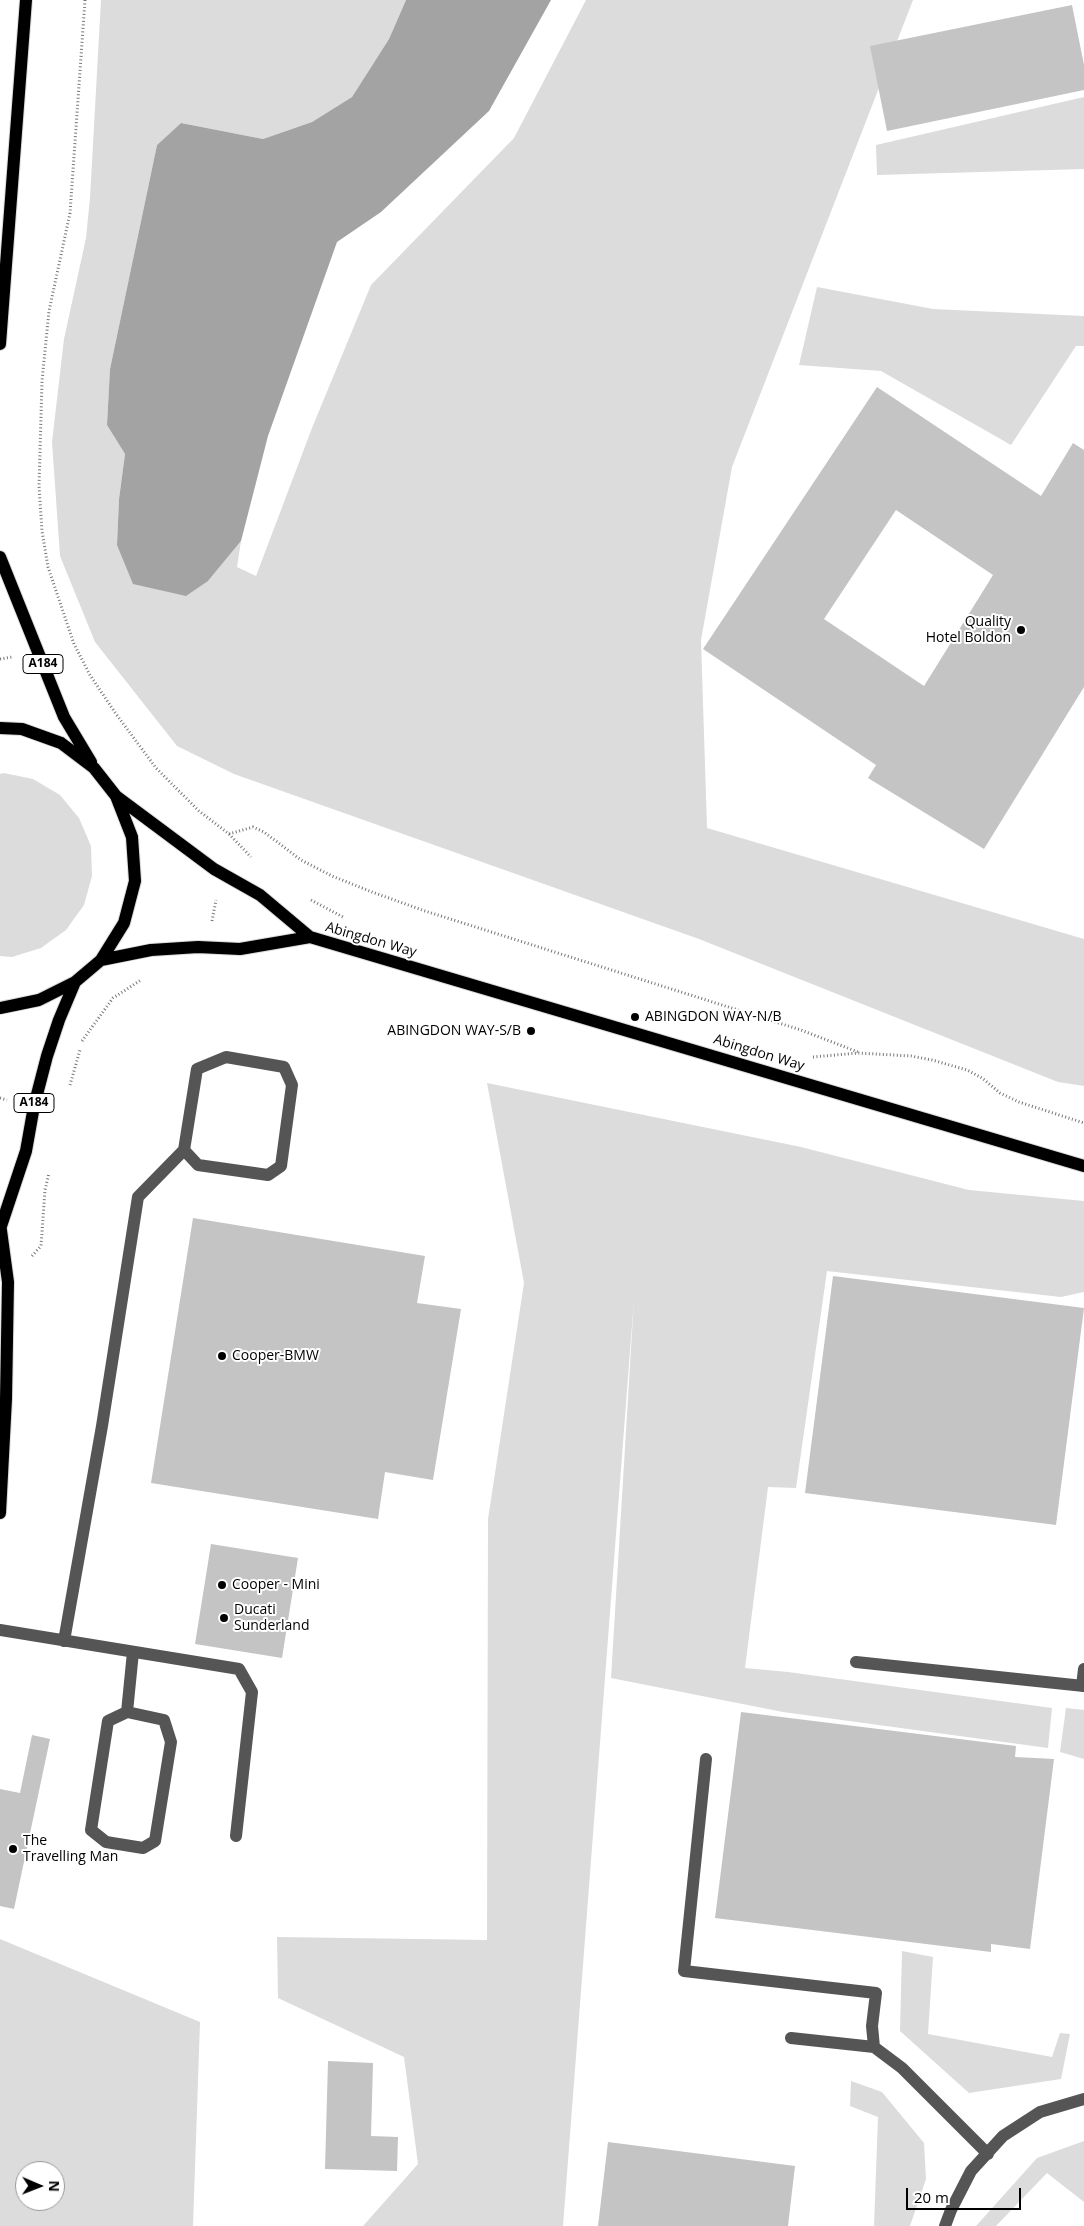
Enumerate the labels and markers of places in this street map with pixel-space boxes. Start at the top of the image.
place label: Quality Hotel Boldon [926,614,1011,646]
marker: Quality Hotel Boldon [1015,624,1027,636]
place label: ABINGDON WAY-N/B [645,1009,782,1025]
marker: ABINGDON WAY-N/B [629,1011,641,1023]
place label: ABINGDON WAY-S/B [387,1023,521,1039]
marker: ABINGDON WAY-S/B [525,1025,537,1037]
place label: Cooper-BMW [232,1348,319,1364]
marker: Cooper-BMW [216,1350,228,1362]
place label: Cooper - Mini [232,1577,320,1593]
marker: Cooper - Mini [216,1579,228,1591]
place label: Ducati Sunderland [234,1602,309,1634]
marker: Ducati Sunderland [218,1612,230,1624]
place label: The Travelling Man [23,1833,118,1865]
marker: The Travelling Man [7,1843,19,1855]

